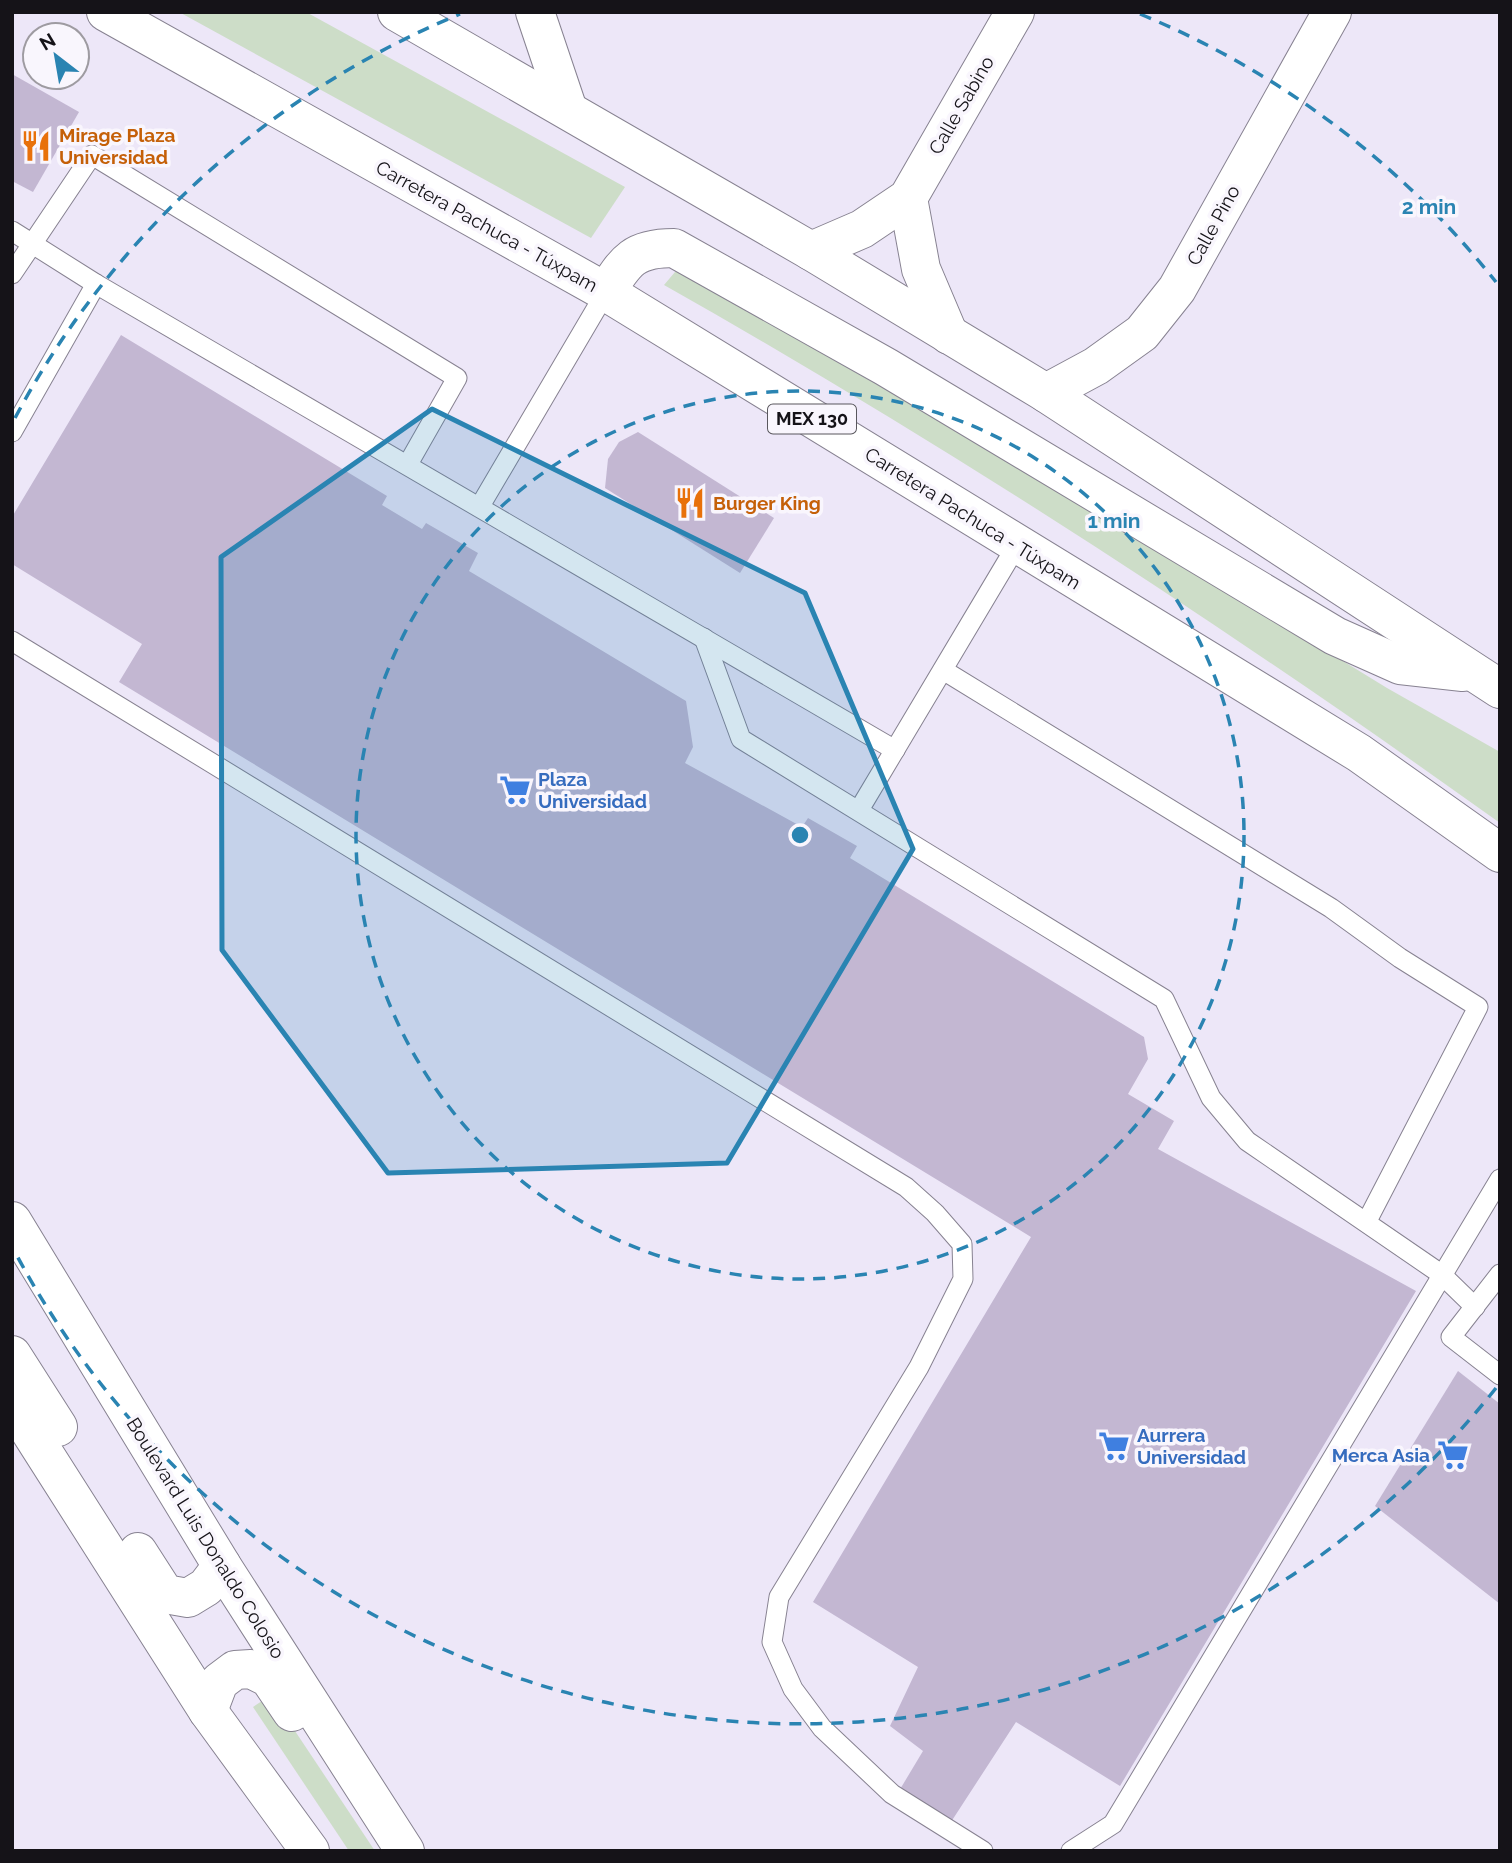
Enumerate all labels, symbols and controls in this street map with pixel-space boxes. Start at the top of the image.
north arrow [21,21,91,91]
text: N [35,28,59,55]
street label: Calle Sabino [924,52,998,158]
place label: Mirage Plaza Universidad [59,124,176,168]
restaurant icon: Mirage Plaza Universidad [19,129,53,163]
street label: Carretera Pachuca - Túxpam [372,156,602,296]
street label: Calle Pino [1182,181,1244,269]
text: 2 min [1402,194,1456,219]
road number: MEX 130 [768,404,856,433]
street label: Carretera Pachuca - Túxpam [861,442,1085,594]
restaurant icon: Burger King [673,486,707,520]
place label: Burger King [713,492,821,514]
text: 1 min [1087,508,1141,533]
place label: Plaza Universidad [538,768,647,812]
supermarket icon: Plaza Universidad [498,773,532,807]
centre of rings [788,823,812,847]
street label: Boulevard Luis Donaldo Colosio [122,1413,290,1663]
place label: Aurrera Universidad [1137,1424,1246,1468]
supermarket icon: Aurrera Universidad [1097,1429,1131,1463]
supermarket icon: Merca Asia [1436,1438,1470,1472]
place label: Merca Asia [1332,1444,1430,1466]

